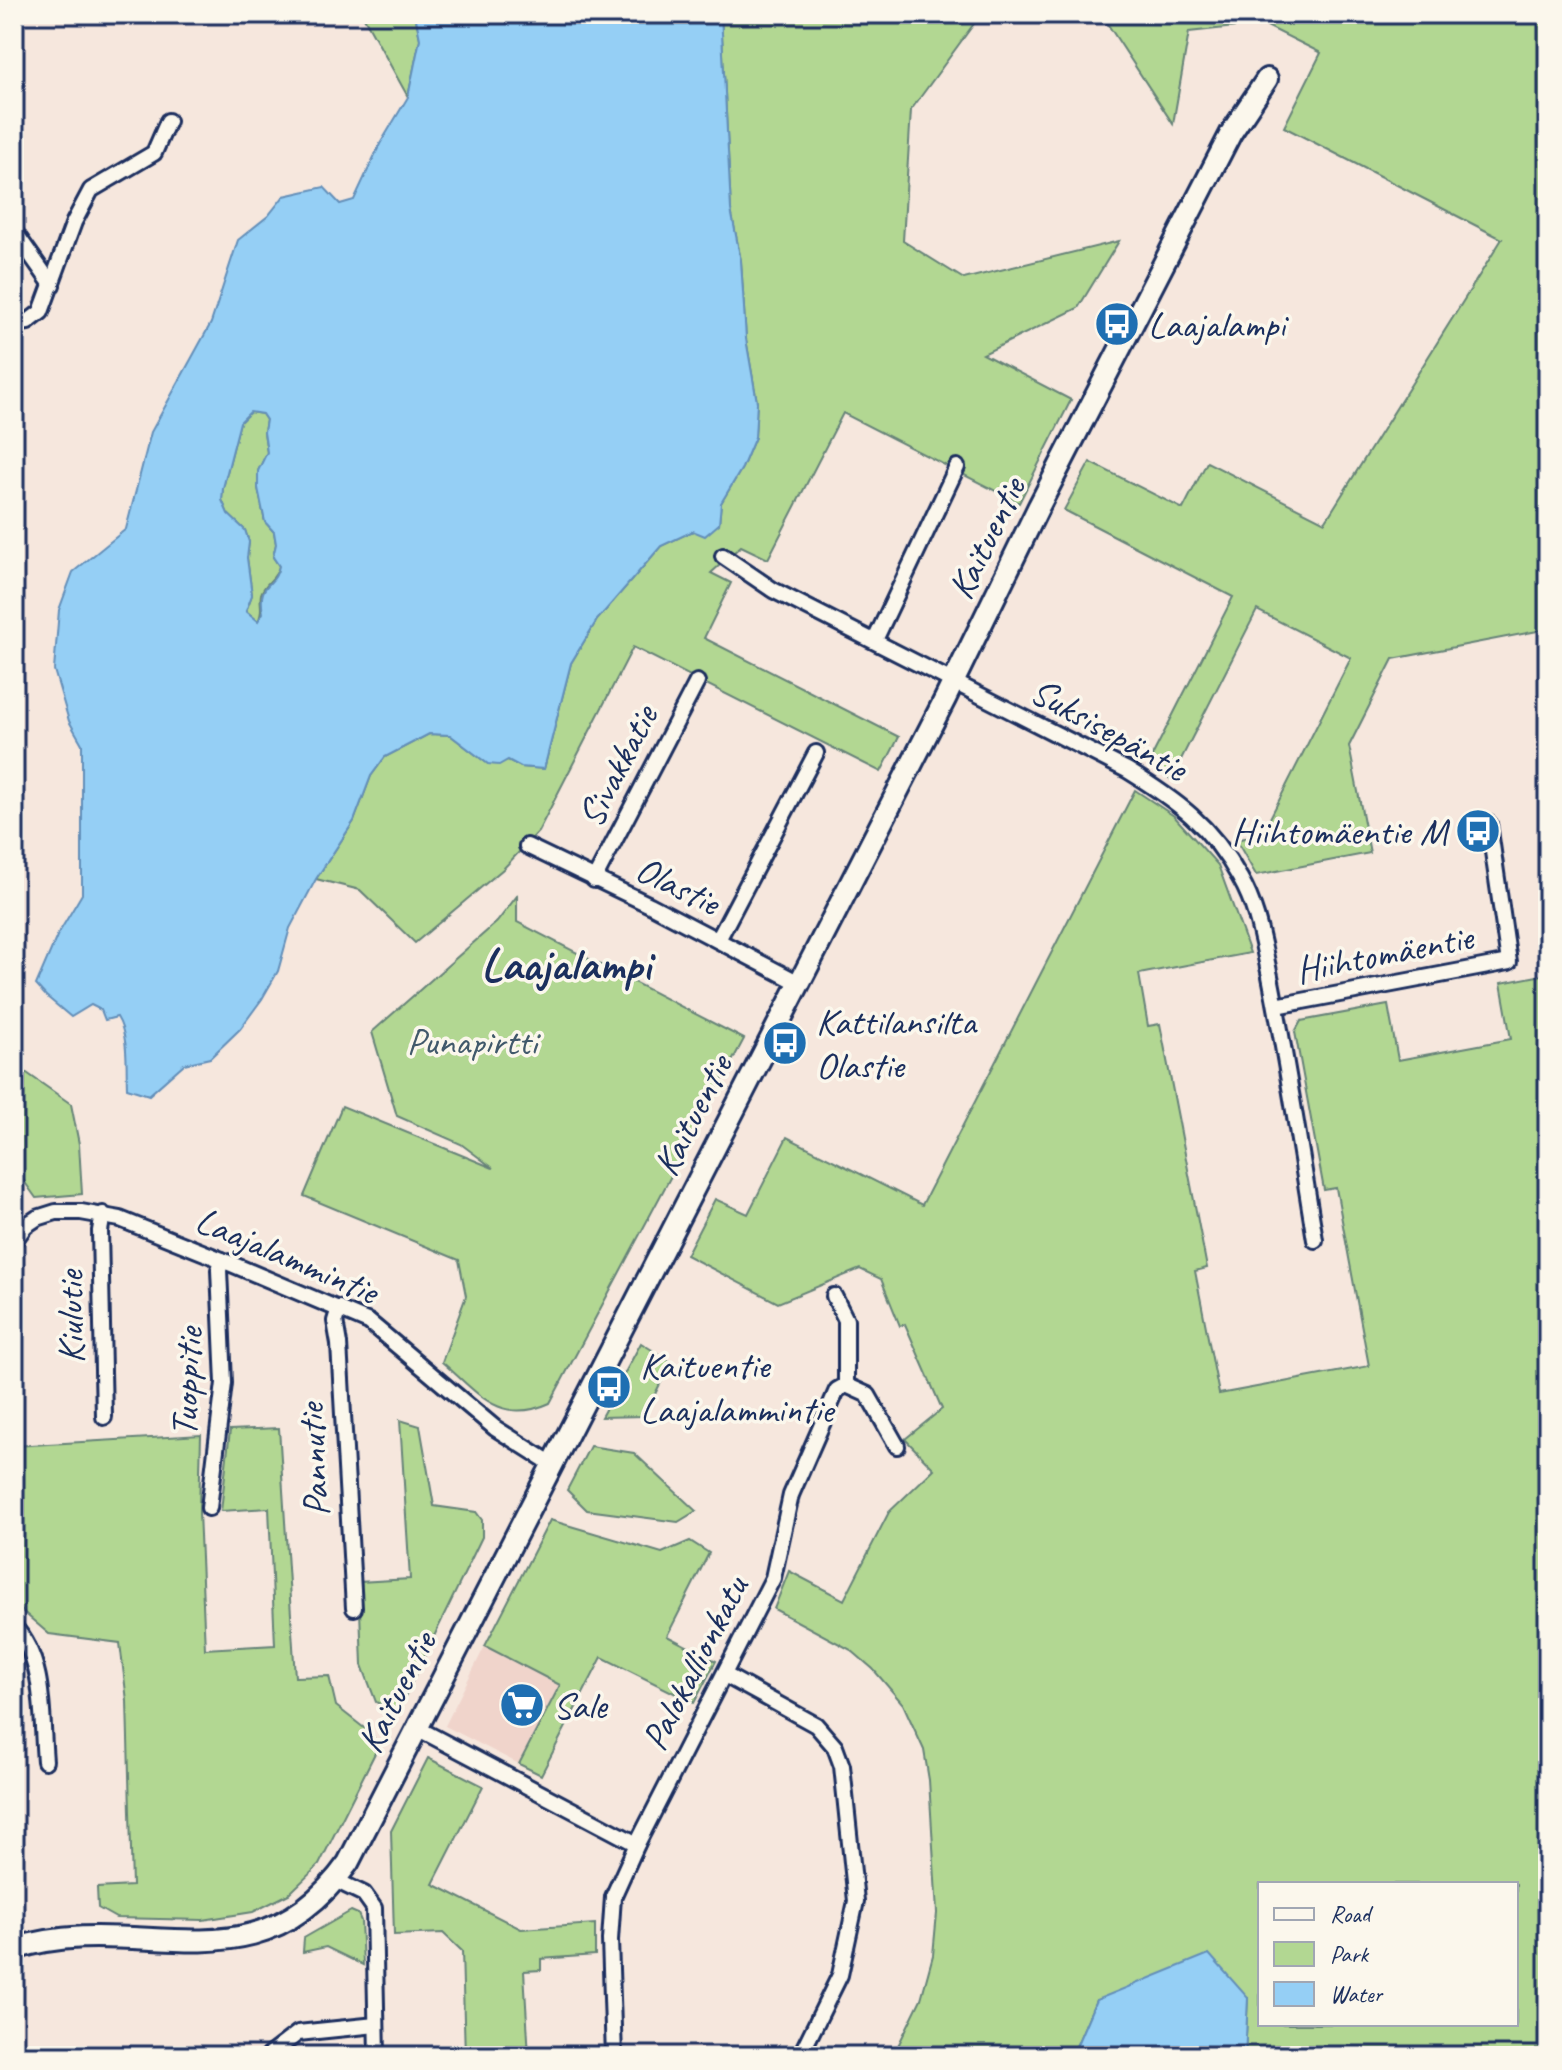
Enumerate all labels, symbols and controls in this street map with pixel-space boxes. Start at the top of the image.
bus stop icon: Laajalampi [1093,300,1141,348]
place label: Laajalampi [1148,301,1289,348]
street label: Kaituentie [937,467,1037,607]
street label: Suksisepäntie [1022,667,1197,793]
street label: Sivakkatie [567,695,669,835]
bus stop icon: Hiihtomäentie M [1454,807,1502,855]
place label: Hiihtomäentie M [1231,808,1451,855]
street label: Olastie [628,845,730,927]
street label: Hiihtomäentie [1292,913,1479,994]
district label: Laajalampi [481,936,657,994]
place label: Kattilansilta Olastie [816,998,978,1089]
park label: Punapirtti [407,1018,541,1065]
bus stop icon: Kattilansilta Olastie [761,1019,809,1067]
street label: Kaituentie [642,1045,744,1183]
street label: Laajalammintie [189,1196,387,1316]
street label: Kiulutie [46,1267,95,1364]
street label: Tuoppitie [160,1324,213,1438]
place label: Kaituentie Laajalammintie [640,1342,836,1433]
bus stop icon: Kaituentie Laajalammintie [585,1363,633,1411]
street label: Pannutie [287,1400,340,1518]
street label: Palokallionkatu [631,1567,759,1758]
street label: Kaituentie [346,1622,448,1760]
supermarket icon: Sale [498,1681,546,1729]
place label: Sale [553,1682,609,1729]
legend [1258,1882,1518,2026]
text: Road [1330,1899,1374,1929]
text: Park [1330,1939,1370,1969]
text: Water [1330,1979,1385,2009]

